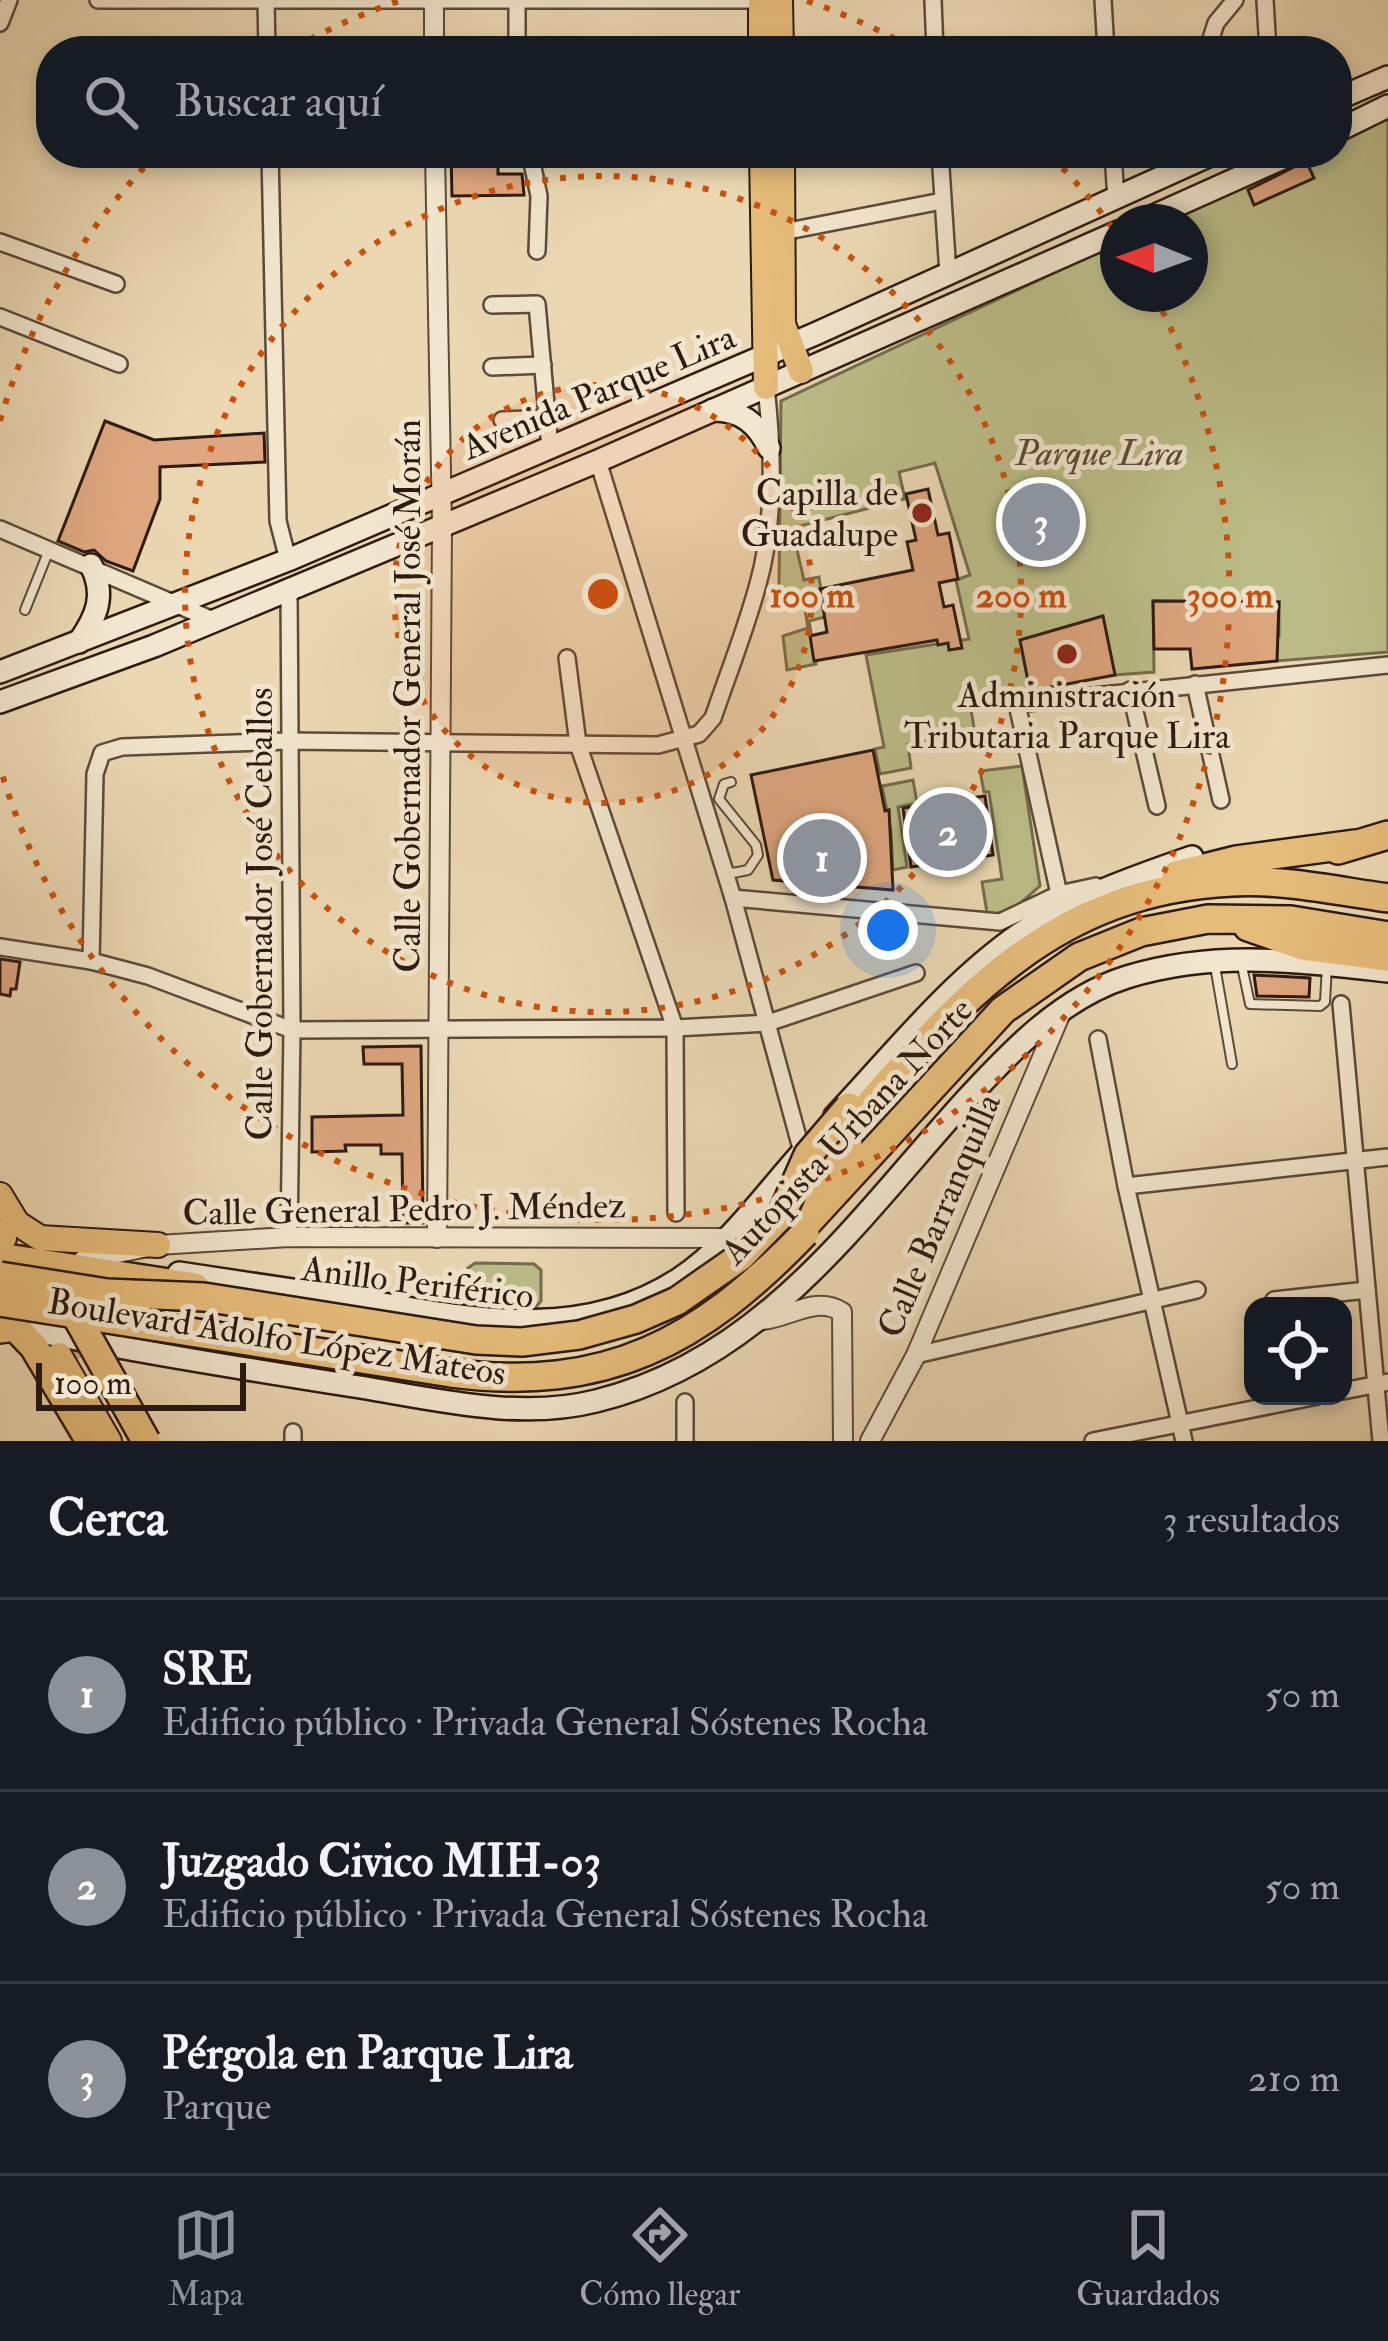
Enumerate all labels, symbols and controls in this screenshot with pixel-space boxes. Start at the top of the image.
search box [36,36,1352,168]
icon: search [78,69,144,135]
text: Buscar aquí [174,74,382,130]
north arrow [1100,204,1208,312]
street label: Avenida Parque Lira [454,314,743,471]
street label: Calle Gobernador General José Morán [386,419,431,973]
park label: Parque Lira [1014,431,1183,476]
place label: Capilla de Guadalupe [741,471,898,557]
pin: 3 [1002,477,1080,567]
marker: Capilla de Guadalupe [909,500,935,526]
centre of rings [582,573,624,615]
text: 100 m [769,573,855,618]
text: 200 m [976,573,1066,618]
text: 300 m [1187,573,1273,618]
marker: Administración Tributaria Parque Lira [1054,641,1080,667]
place label: Administración Tributaria Parque Lira [904,673,1231,759]
street label: Calle Gobernador José Ceballos [238,687,283,1141]
pin: 2 [909,787,987,877]
pin: 1 [783,813,861,903]
your location [858,900,918,960]
street label: Autopista Urbana Norte [711,988,983,1275]
street label: Calle Barranquilla [868,1086,1011,1344]
street label: Calle General Pedro J. Méndez [182,1183,626,1236]
street label: Anillo Periférico [298,1246,536,1319]
street label: Boulevard Adolfo López Mateos [44,1279,509,1396]
map controls [1244,1297,1352,1405]
button: locate [1244,1297,1352,1405]
scale bar [36,1357,246,1410]
text: 100 m [54,1363,132,1404]
text: Cerca [48,1487,167,1551]
text: 3 resultados [1163,1495,1340,1544]
text: SRE [162,1642,252,1698]
text: 1 [80,1670,94,1719]
text: 50 m [1265,1670,1340,1719]
text: Edificio público · Privada General Sóstenes Rocha [162,1698,928,1747]
text: Juzgado Civico MIH-03 [162,1834,601,1890]
text: 2 [77,1862,97,1911]
text: 50 m [1265,1862,1340,1911]
text: Edificio público · Privada General Sóstenes Rocha [162,1890,928,1939]
text: Pérgola en Parque Lira [162,2026,573,2082]
text: 3 [80,2054,94,2103]
text: 210 m [1248,2054,1340,2103]
text: Parque [162,2082,271,2131]
tab: Mapa [168,2202,243,2315]
tab: Cómo llegar [579,2202,740,2315]
tab: Guardados [1076,2202,1220,2315]

